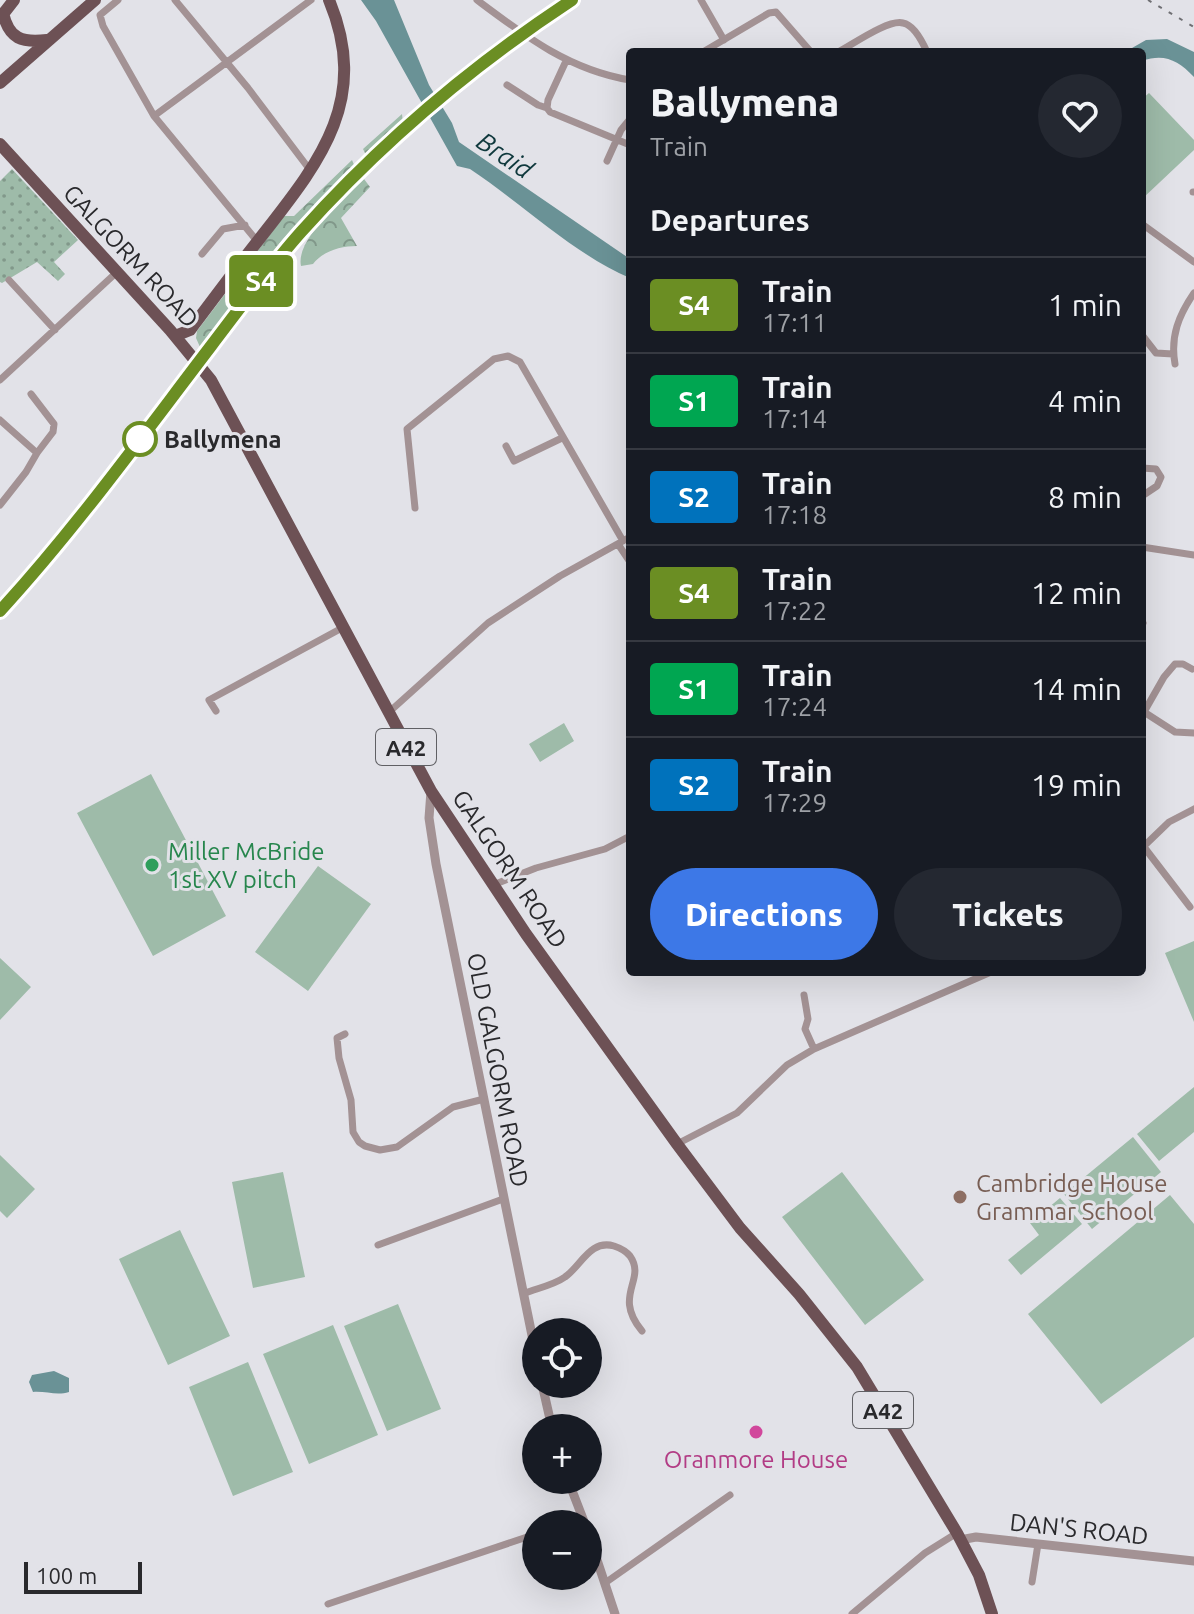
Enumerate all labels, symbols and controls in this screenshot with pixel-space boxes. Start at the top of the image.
button: heart [1038,74,1122,158]
text: Ballymena [650,81,839,123]
water label: Braid [472,126,540,185]
text: Train [650,132,708,161]
street label: GALGORM ROAD [58,179,204,333]
text: Departures [650,203,810,237]
line badge: S4 [225,255,297,307]
text: S4 [245,265,277,296]
text: Train [762,274,832,308]
text: 1 min [1048,288,1122,322]
text: S4 [678,289,710,320]
text: 17:11 [762,308,827,337]
text: Train [762,370,832,404]
text: 4 min [1048,384,1122,418]
text: S1 [678,385,710,416]
text: 17:14 [762,404,827,433]
marker: Ballymena [123,422,157,456]
place label: Ballymena [164,426,282,453]
text: Train [762,466,832,500]
text: 8 min [1048,480,1122,514]
text: S2 [678,481,710,512]
text: 17:18 [762,500,827,529]
text: Train [762,562,832,596]
text: 12 min [1031,576,1122,610]
text: S4 [678,577,710,608]
text: 17:22 [762,596,827,625]
text: Train [762,658,832,692]
text: 14 min [1031,672,1122,706]
text: S1 [678,673,710,704]
text: 17:24 [762,692,827,721]
road number: A42 [376,729,436,765]
text: Train [762,754,832,788]
text: 19 min [1031,768,1122,802]
text: S2 [678,769,710,800]
street label: GALGORM ROAD [447,785,573,953]
text: 17:29 [762,788,827,817]
place label: Miller McBride 1st XV pitch [168,838,325,893]
marker: Miller McBride 1st XV pitch [143,856,161,874]
button: Directions [650,868,878,960]
button: Tickets [894,868,1122,960]
street label: OLD GALGORM ROAD [462,951,534,1189]
place label: Cambridge House Grammar School [976,1170,1167,1225]
marker: Cambridge House Grammar School [951,1188,969,1206]
map controls [522,1318,602,1590]
button: locate [522,1318,602,1398]
road number: A42 [853,1392,913,1428]
button: + [522,1414,602,1494]
marker: Oranmore House [747,1423,765,1441]
place label: Oranmore House [664,1446,848,1473]
street label: DAN'S ROAD [1008,1508,1150,1550]
button: − [522,1510,602,1590]
scale bar [24,1558,142,1594]
text: 100 m [36,1563,97,1588]

